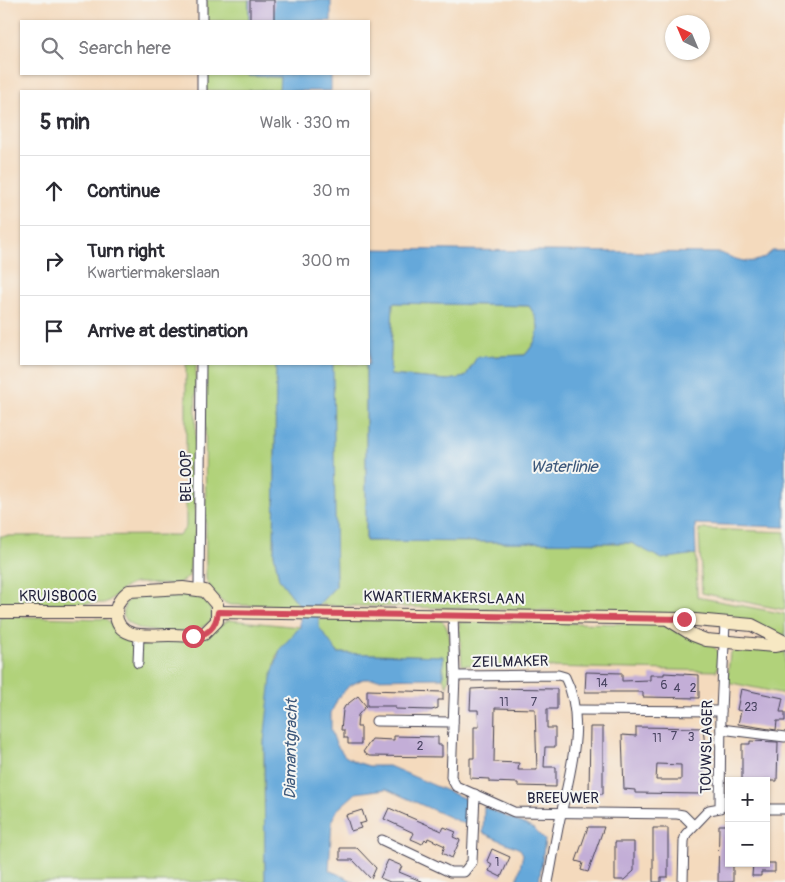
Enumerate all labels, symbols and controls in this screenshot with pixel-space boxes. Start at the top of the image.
north arrow [665,15,710,60]
search box [20,20,370,75]
icon: search [38,34,66,62]
text: Search here [78,36,171,60]
text: 5 min [40,109,90,136]
text: Walk · 330 m [260,113,350,133]
icon: ahead [40,177,68,205]
text: Continue [87,179,160,203]
text: 30 m [312,181,350,201]
text: Turn right [87,239,165,263]
icon: right [40,247,68,275]
text: 300 m [302,251,350,271]
text: Kwartiermakerslaan [87,263,220,283]
icon: arrive [40,317,68,345]
text: Arrive at destination [87,319,248,343]
street label: BELOOP [177,450,196,502]
water label: Waterlinie [531,457,600,477]
street label: KRUISBOOG [19,587,97,606]
street label: KWARTIERMAKERSLAAN [363,587,525,609]
route end [673,608,696,631]
route start [182,625,205,648]
street label: ZEILMAKER [471,652,549,672]
house number: 14 [596,676,608,691]
house number: 6 [661,678,668,693]
house number: 4 [674,681,681,696]
house number: 2 [690,681,697,696]
house number: 11 [499,695,509,710]
house number: 7 [531,695,538,710]
water label: Diamantgracht [280,697,302,799]
street label: TOUWSLAGER [697,700,717,794]
house number: 23 [744,700,758,715]
house number: 7 [671,729,678,744]
house number: 3 [688,730,695,745]
house number: 11 [652,731,662,746]
house number: 2 [417,739,424,754]
map controls [725,777,770,867]
button: + [725,777,770,822]
street label: BREEUWER [527,789,599,808]
button: − [725,822,770,867]
house number: 1 [495,855,499,870]

